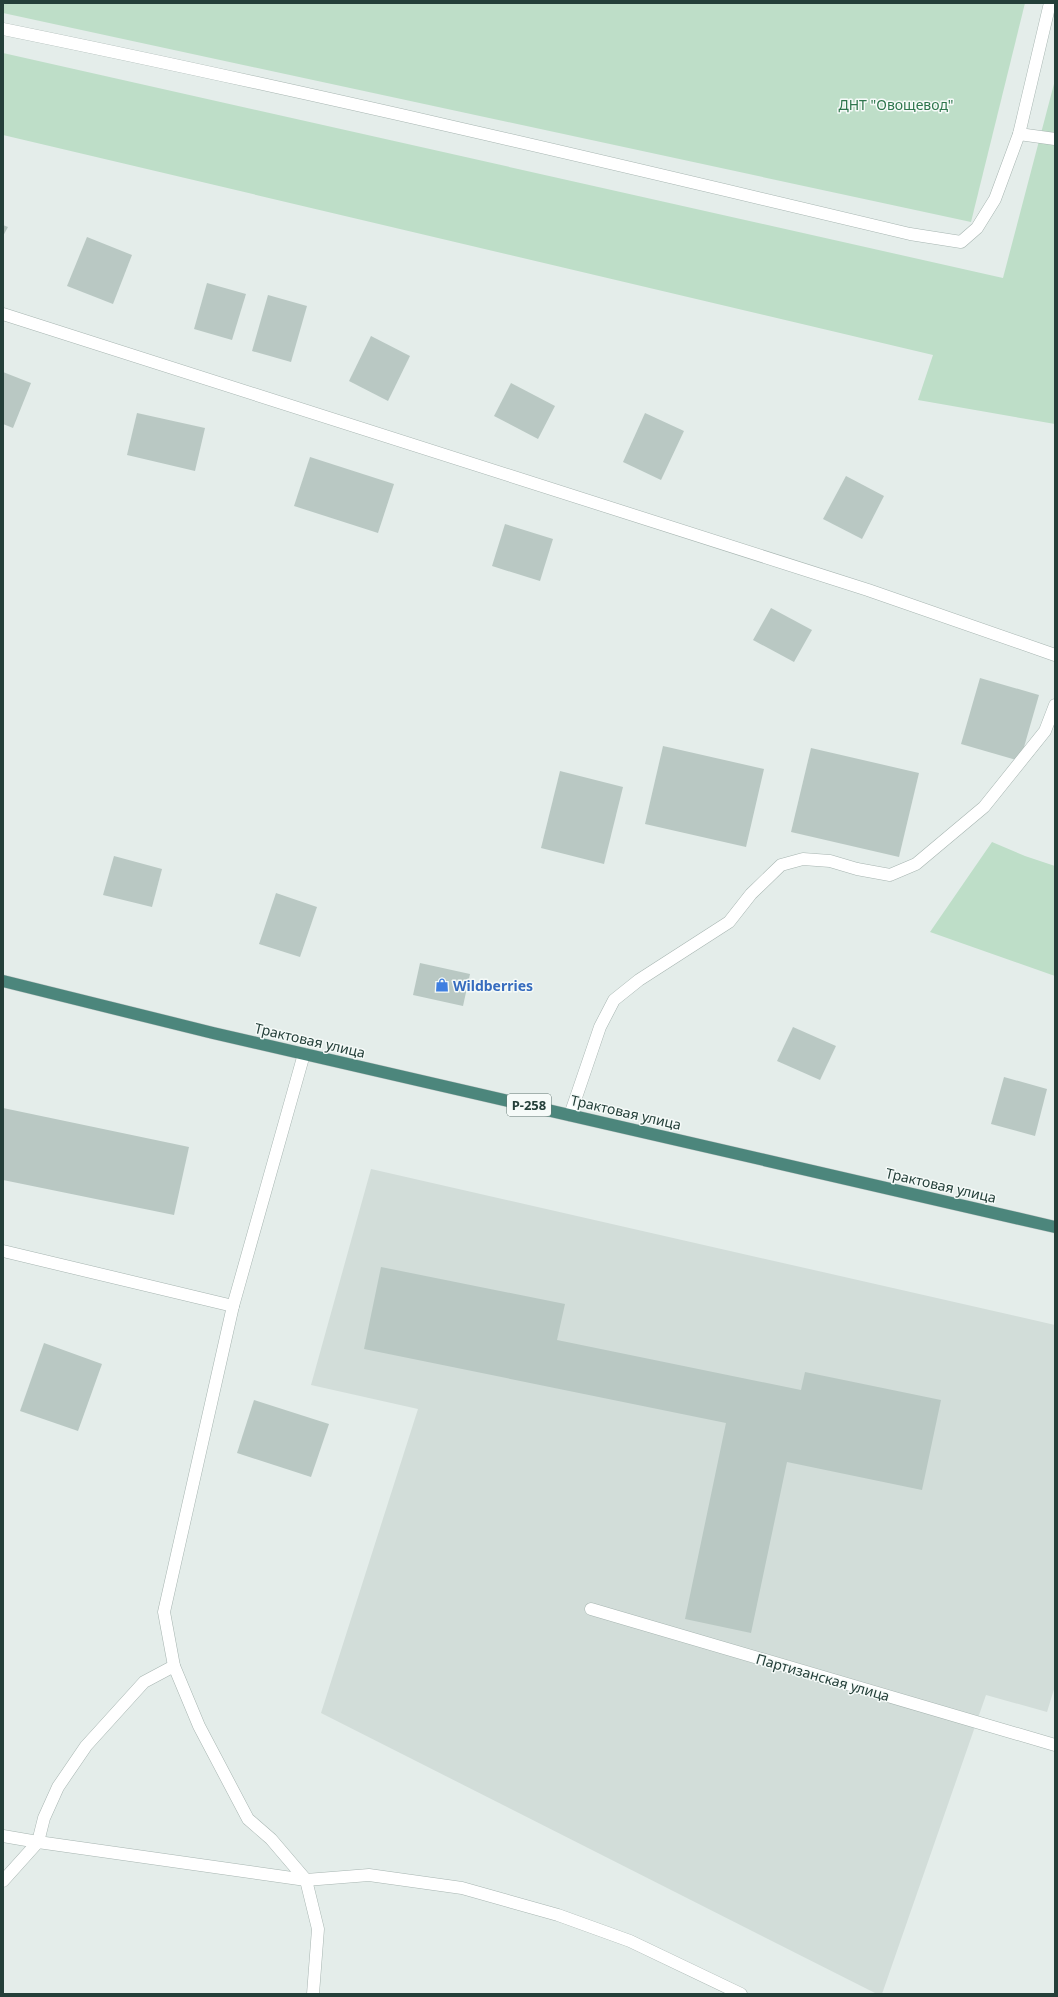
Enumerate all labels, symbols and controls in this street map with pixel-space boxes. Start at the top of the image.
park label: ДНТ "Овощевод" [838,95,954,114]
place label: Wildberries [453,976,533,995]
shop icon: Wildberries [434,977,450,993]
street label: Трактовая улица [253,1018,367,1062]
street label: Трактовая улица [569,1090,683,1134]
road number: Р-258 [507,1094,551,1116]
street label: Трактовая улица [884,1163,998,1207]
street label: Партизанская улица [754,1649,892,1705]

